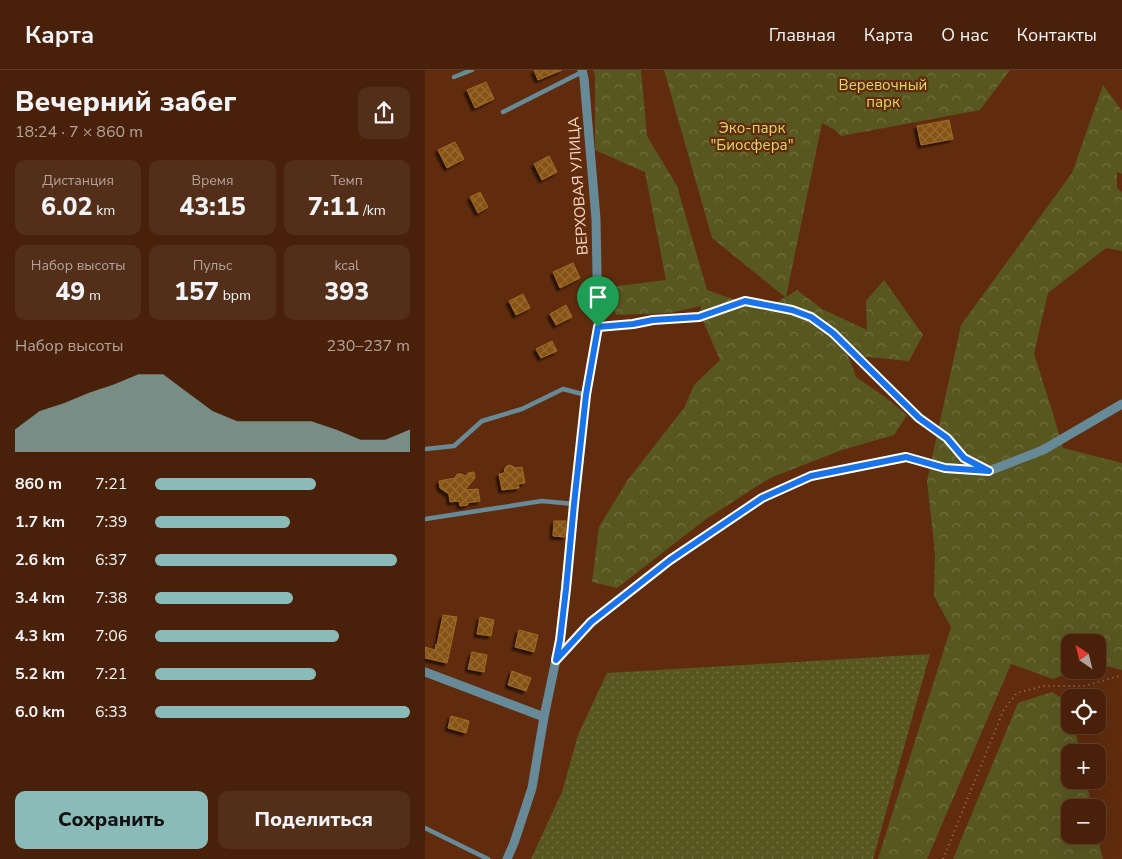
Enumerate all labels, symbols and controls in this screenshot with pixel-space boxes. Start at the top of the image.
text: Карта [25,19,94,51]
text: Главная [769,23,836,47]
text: Карта [864,23,913,47]
text: О нас [941,23,989,47]
text: Контакты [1017,23,1097,47]
park label: Веревочный парк [839,75,927,112]
text: Вечерний забег [15,83,236,121]
button: share [358,87,410,139]
street label: ВЕРХОВАЯ УЛИЦА [563,116,593,256]
park label: Эко-парк "Биосфера" [710,118,794,155]
text: 18:24 · 7 × 860 m [15,121,143,143]
text: Дистанция [42,171,114,190]
text: Время [191,171,234,190]
text: Темп [331,171,363,190]
text: 6.02 [41,190,93,224]
text: 43:15 [179,190,246,224]
text: 7:11 [308,190,359,224]
text: km [93,201,115,220]
text: /km [359,201,386,220]
text: Набор высоты [31,256,126,275]
text: Пульс [193,256,232,275]
text: kcal [334,256,359,275]
text: 49 [55,275,85,309]
text: 157 [174,275,219,309]
text: 393 [324,275,369,309]
pin [577,276,619,327]
icon: arrive [584,283,612,311]
text: m [85,286,101,305]
text: bpm [219,286,251,305]
text: Набор высоты [15,335,123,357]
text: 230–237 m [327,335,410,357]
text: 860 m [15,473,62,495]
text: 7:21 [95,473,127,495]
text: 1.7 km [15,511,65,533]
text: 7:39 [95,511,127,533]
text: 2.6 km [15,549,65,571]
text: 6:37 [95,549,127,571]
text: 3.4 km [15,587,65,609]
text: 7:38 [95,587,127,609]
text: 4.3 km [15,625,65,647]
text: 7:06 [95,625,127,647]
north arrow [1061,634,1106,679]
map controls [1061,634,1106,844]
text: 5.2 km [15,663,65,685]
text: 7:21 [95,663,127,685]
button: locate [1061,689,1106,734]
text: 6.0 km [15,701,65,723]
text: 6:33 [95,701,127,723]
button: + [1061,744,1106,789]
button: Сохранить [15,791,208,849]
button: Поделиться [218,791,410,849]
button: − [1061,799,1106,844]

